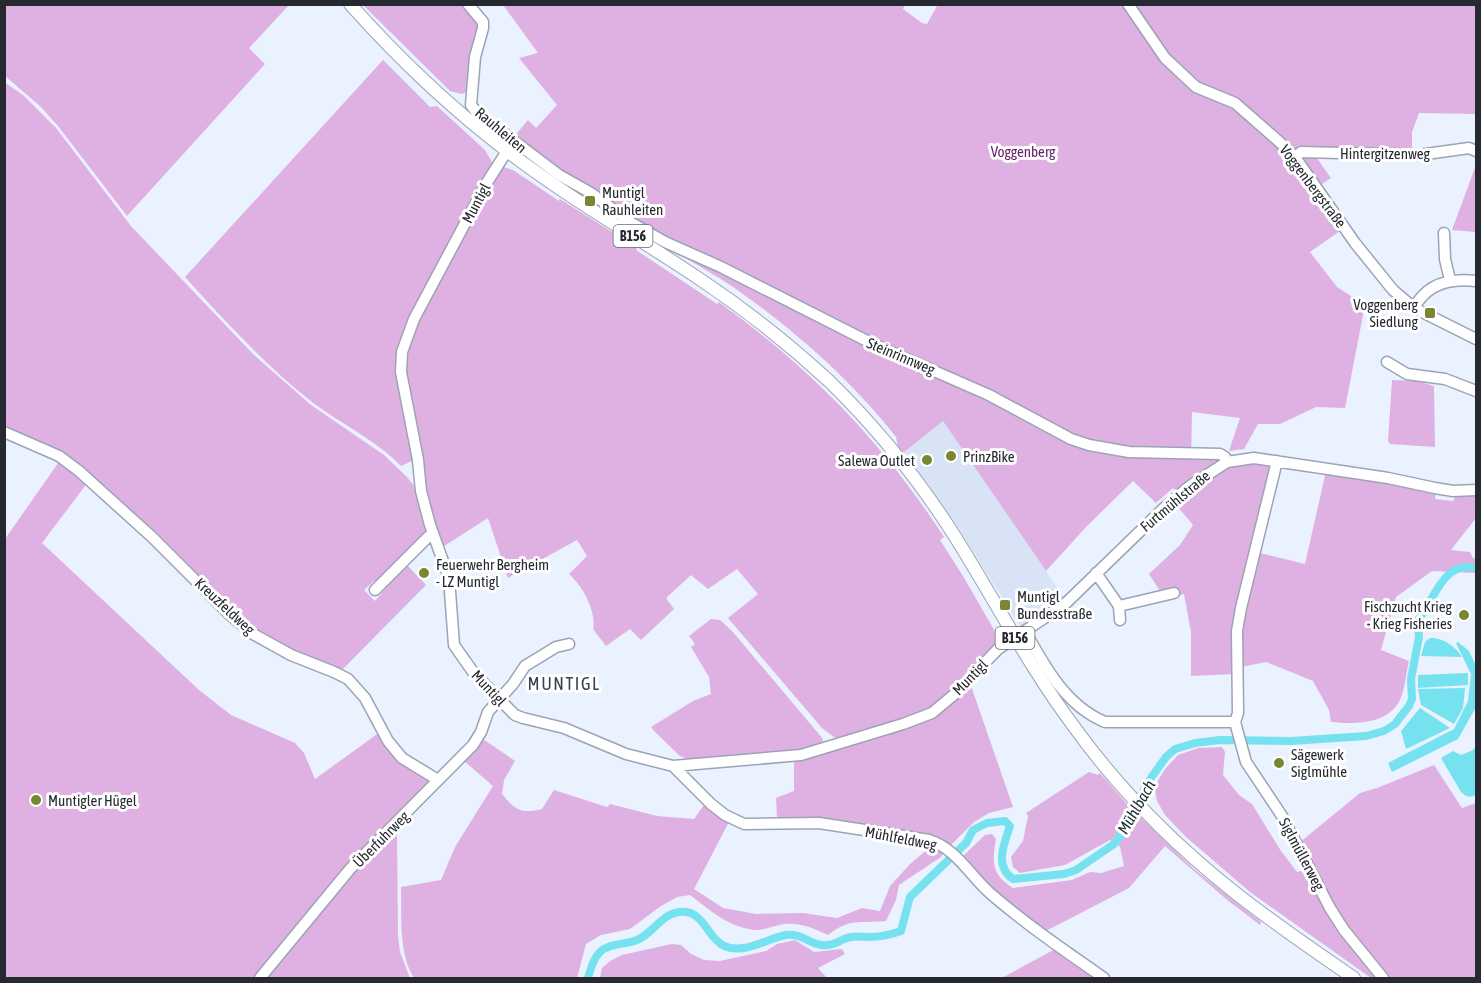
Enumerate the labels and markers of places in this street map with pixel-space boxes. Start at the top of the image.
place label: Muntigl Rauhleiten [602,184,663,218]
marker: Muntigl Rauhleiten [583,194,597,208]
place label: Voggenberg Siedlung [1353,296,1419,330]
marker: Voggenberg Siedlung [1423,306,1437,320]
place label: PrinzBike [963,448,1015,465]
marker: PrinzBike [944,449,958,463]
place label: Salewa Outlet [838,452,915,469]
marker: Salewa Outlet [920,453,934,467]
place label: Feuerwehr Bergheim - LZ Muntigl [436,556,549,590]
marker: Feuerwehr Bergheim - LZ Muntigl [417,566,431,580]
place label: Muntigl Bundesstraße [1017,588,1093,622]
marker: Muntigl Bundesstraße [998,598,1012,612]
place label: Fischzucht Krieg - Krieg Fisheries [1364,598,1453,632]
marker: Fischzucht Krieg - Krieg Fisheries [1457,608,1471,622]
place label: Sägewerk Siglmühle [1291,746,1347,780]
marker: Sägewerk Siglmühle [1272,756,1286,770]
place label: Muntigler Hügel [48,792,137,809]
marker: Muntigler Hügel [29,793,43,807]

